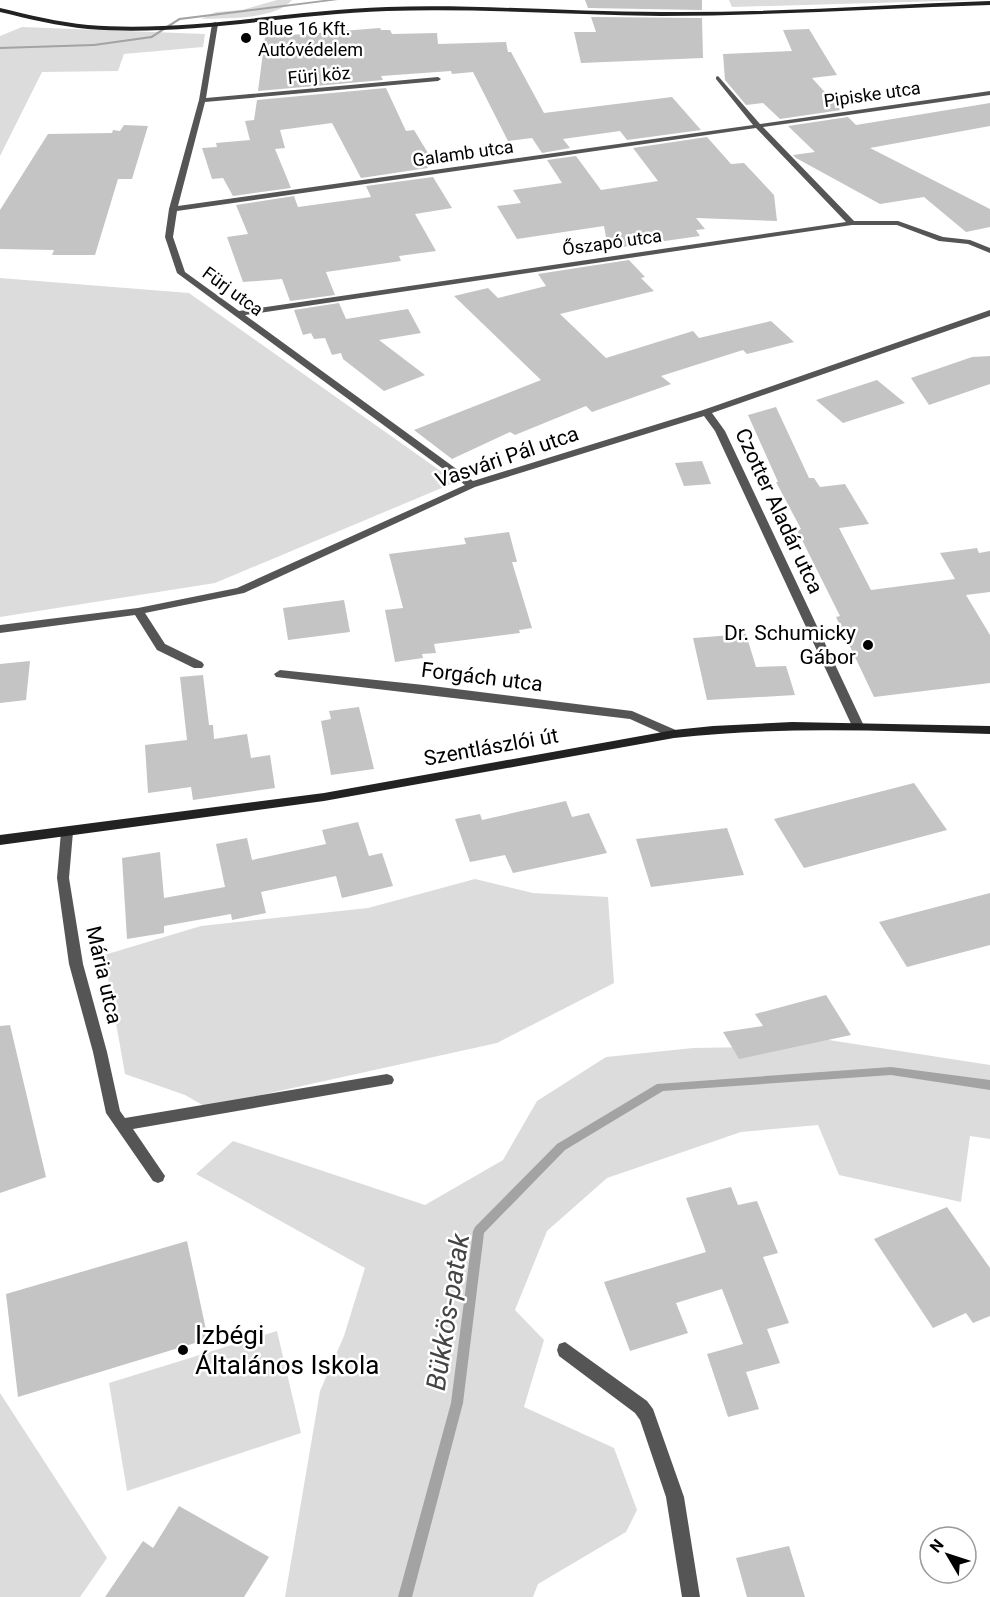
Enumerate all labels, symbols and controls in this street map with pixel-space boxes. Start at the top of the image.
place label: Blue 16 Kft. Autóvédelem [258,18,363,60]
marker: Blue 16 Kft. Autóvédelem [239,31,253,45]
street label: Fürj köz [287,62,351,88]
street label: Pipiske utca [822,77,922,111]
street label: Galamb utca [411,136,515,170]
street label: Őszapó utca [561,225,663,259]
street label: Fürj utca [199,262,267,320]
street label: Vasvári Pál utca [432,421,582,493]
street label: Czotter Aladár utca [730,424,828,598]
place label: Dr. Schumicky Gábor [724,621,856,669]
marker: Dr. Schumicky Gábor [861,638,875,652]
street label: Forgách utca [420,658,544,696]
street label: Szentlászlói út [422,723,560,771]
street label: Mária utca [81,924,127,1026]
water label: Bükkös-patak [420,1231,476,1393]
place label: Izbégi Általános Iskola [195,1320,379,1380]
marker: Izbégi Általános Iskola [176,1343,190,1357]
north arrow [918,1525,978,1585]
text: N [926,1536,948,1556]

